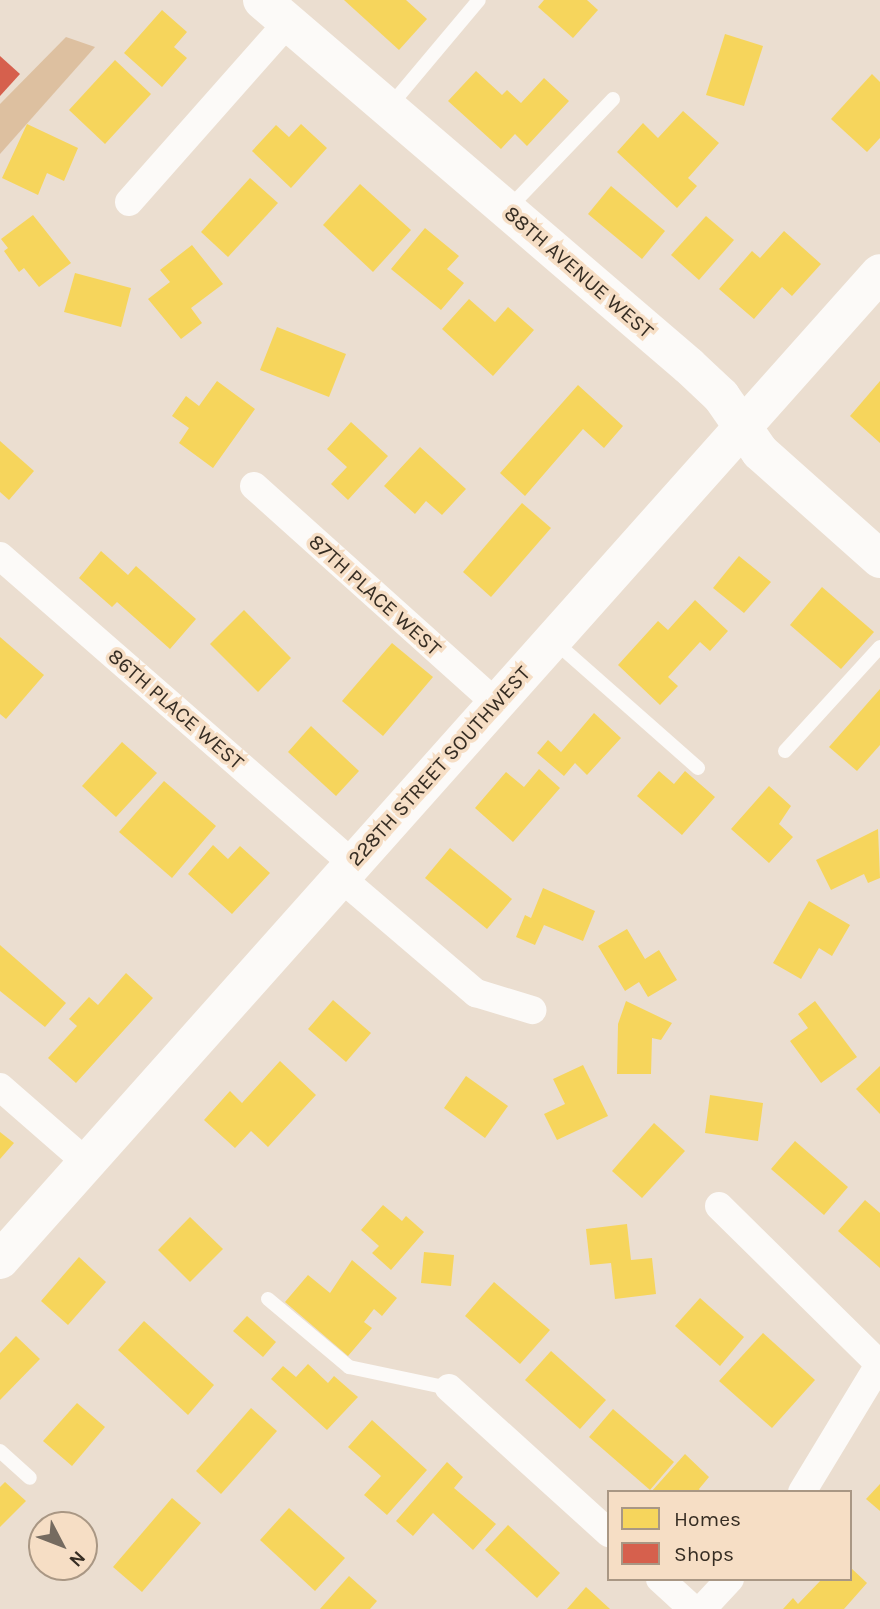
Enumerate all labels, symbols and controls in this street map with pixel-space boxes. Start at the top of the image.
street label: 88TH AVENUE WEST [499,200,659,344]
street label: 87TH PLACE WEST [304,529,446,661]
street label: 86TH PLACE WEST [103,643,249,775]
street label: 228TH STREET SOUTHWEST [343,661,535,871]
legend [607,1490,852,1581]
text: Homes [674,1507,741,1531]
north arrow [28,1511,98,1581]
text: Shops [674,1542,734,1566]
text: N [64,1546,90,1571]

